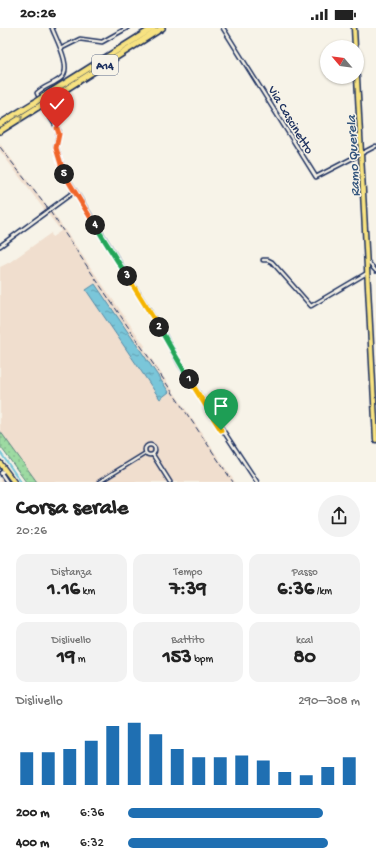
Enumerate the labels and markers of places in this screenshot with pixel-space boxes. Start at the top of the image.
pin [40,87,74,128]
pin: 5 [54,164,74,184]
pin: 4 [85,215,105,235]
pin: 3 [117,266,137,286]
pin: 2 [149,317,169,337]
pin: 1 [179,369,199,389]
pin [204,389,238,430]

